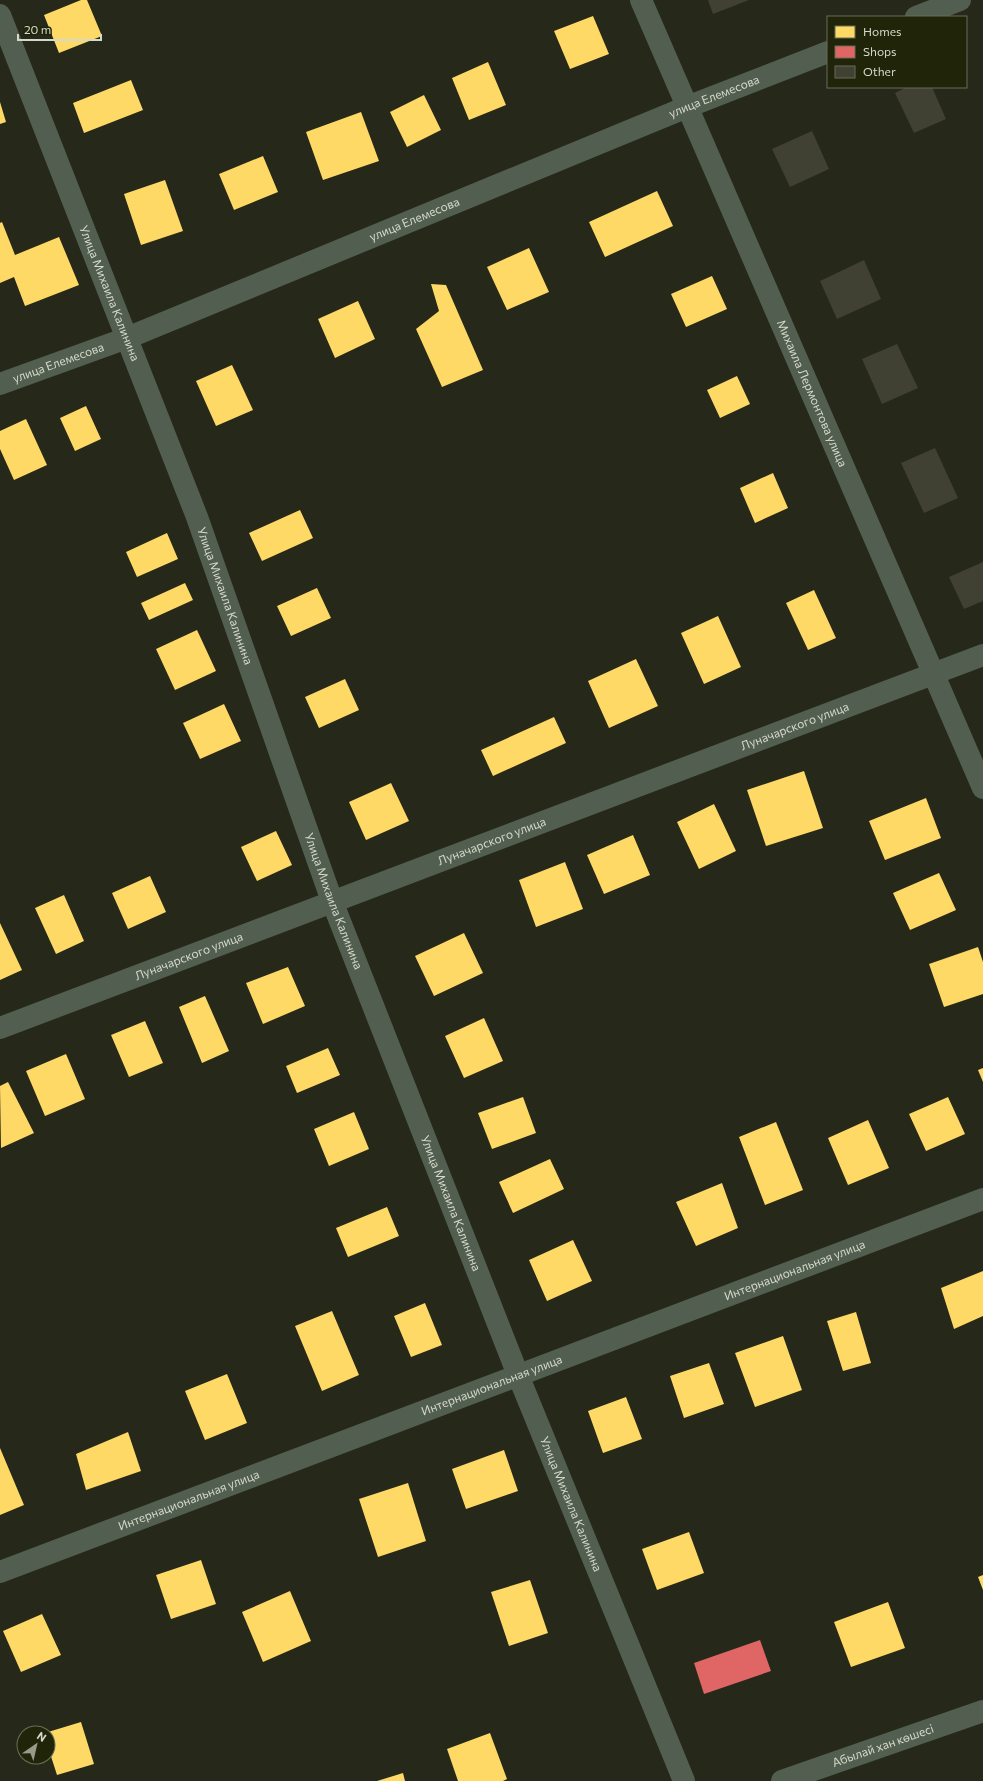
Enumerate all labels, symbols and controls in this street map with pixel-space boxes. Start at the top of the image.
scale bar [18,16,101,42]
legend [827,16,967,88]
text: 20 m [24,22,51,36]
text: Homes [863,24,901,38]
text: Shops [863,44,897,58]
text: Other [863,64,896,78]
street label: улица Елемесова [666,71,761,120]
street label: улица Елемесова [367,194,461,243]
street label: Улица Михаила Калинина [77,223,143,363]
street label: Михаила Лермонтова улица [775,318,851,469]
street label: улица Елемесова [10,339,106,385]
street label: Улица Михаила Калинина [195,525,256,666]
street label: Луначарского улица [738,699,850,752]
street label: Луначарского улица [435,814,548,867]
street label: Улица Михаила Калинина [303,831,366,971]
street label: Луначарского улица [132,929,245,982]
street label: Улица Михаила Калинина [419,1133,484,1273]
street label: Интернациональная улица [722,1236,867,1303]
street label: Интернациональная улица [419,1351,564,1418]
street label: Улица Михаила Калинина [538,1434,606,1573]
street label: Интернациональная улица [116,1466,261,1533]
street label: Абылай хан көшесі [830,1721,935,1769]
north arrow [16,1725,56,1765]
text: N [35,1729,49,1744]

